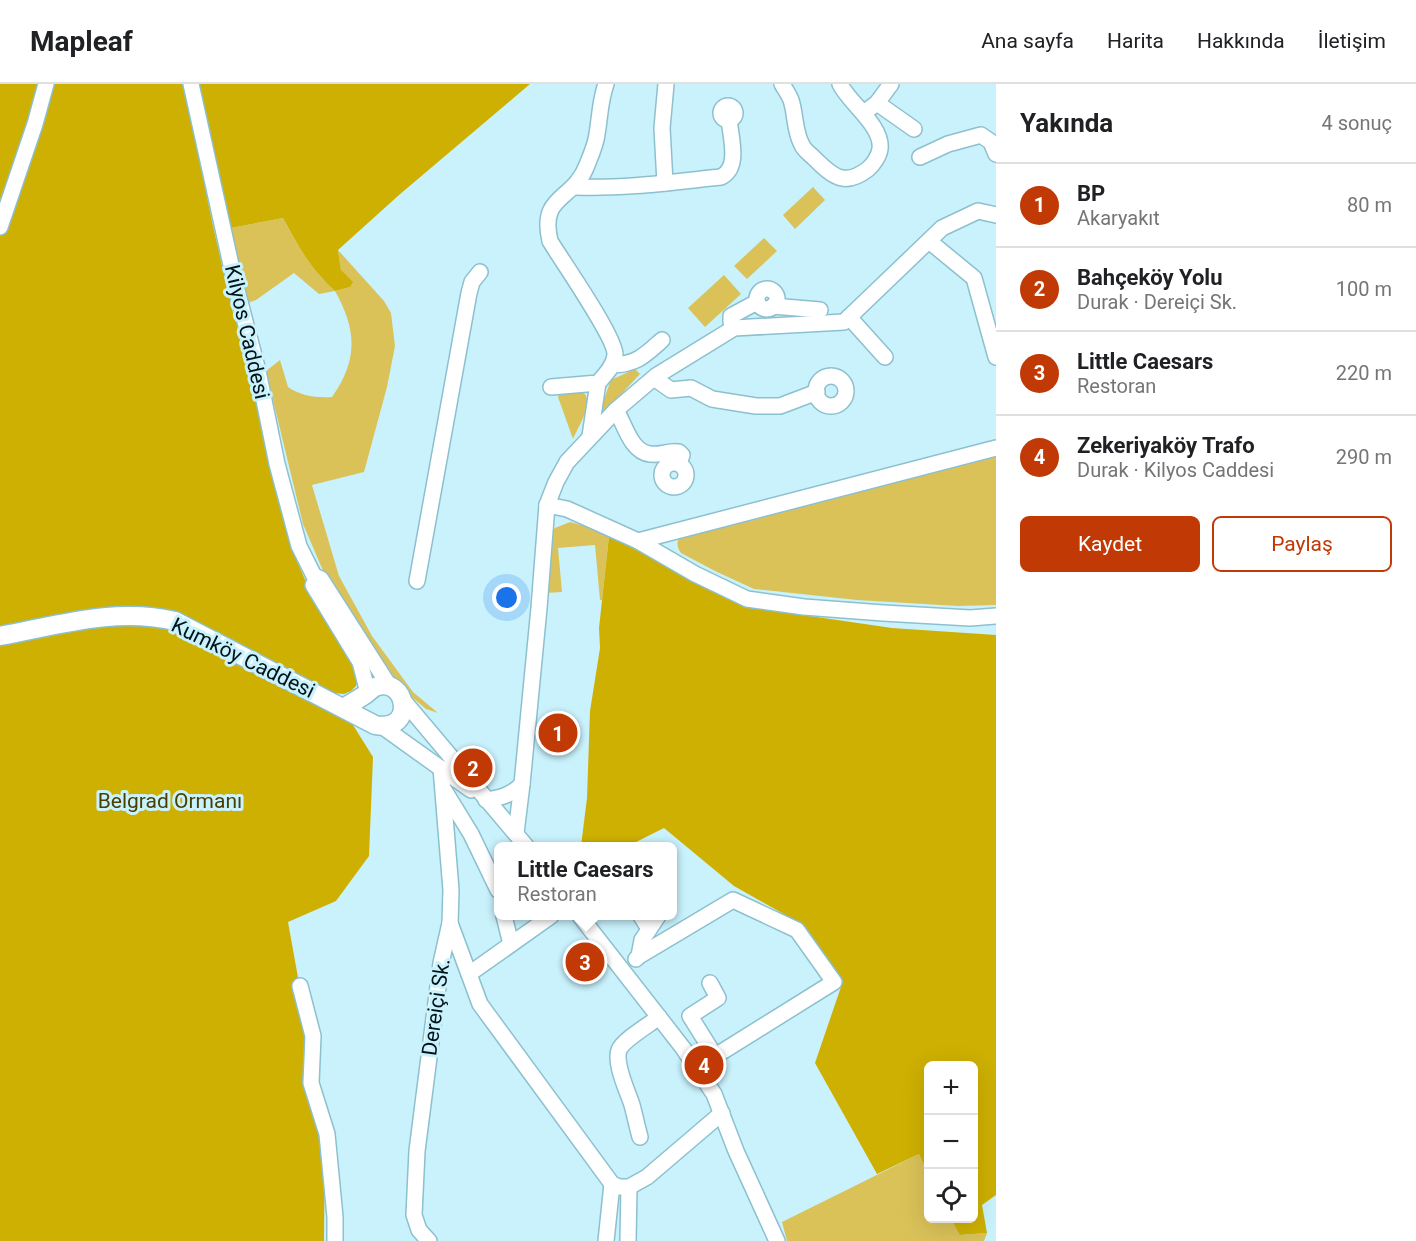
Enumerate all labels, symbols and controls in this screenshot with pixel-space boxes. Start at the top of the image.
text: Mapleaf [30,25,133,58]
text: Ana sayfa [981,29,1074,53]
text: Harita [1107,29,1164,53]
text: Hakkında [1197,29,1285,53]
text: İletişim [1318,29,1386,53]
text: Yakında [1020,108,1113,138]
text: 4 sonuç [1322,111,1392,135]
text: BP [1077,181,1105,206]
text: 1 [1034,193,1045,217]
text: 80 m [1347,193,1392,217]
text: Akaryakıt [1077,206,1160,230]
street label: Kilyos Caddesi [220,263,274,401]
text: Bahçeköy Yolu [1077,265,1223,290]
text: 2 [1034,277,1045,301]
text: 100 m [1336,277,1392,301]
text: Durak · Dereiçi Sk. [1077,290,1237,314]
text: Little Caesars [1077,349,1213,374]
text: 3 [1034,361,1045,385]
text: 220 m [1336,361,1392,385]
text: Restoran [1077,374,1156,398]
text: Zekeriyaköy Trafo [1077,433,1255,458]
text: 4 [1034,445,1045,469]
text: 290 m [1336,445,1392,469]
text: Durak · Kilyos Caddesi [1077,458,1274,482]
button: Kaydet [1020,516,1200,572]
button: Paylaş [1212,516,1392,572]
your location [492,583,521,612]
street label: Kumköy Caddesi [167,613,319,703]
pin: 1 [538,710,578,756]
pin: 2 [454,746,492,790]
park label: Belgrad Ormanı [98,789,242,813]
popup [494,842,677,920]
text: Little Caesars [517,857,654,882]
text: Restoran [517,882,597,906]
pin: 3 [566,940,604,984]
street label: Dereiçi Sk. [417,957,455,1057]
pin: 4 [684,1042,724,1088]
map controls [924,1061,978,1223]
button: + [924,1061,978,1115]
button: − [924,1115,978,1169]
button: locate [924,1169,978,1223]

